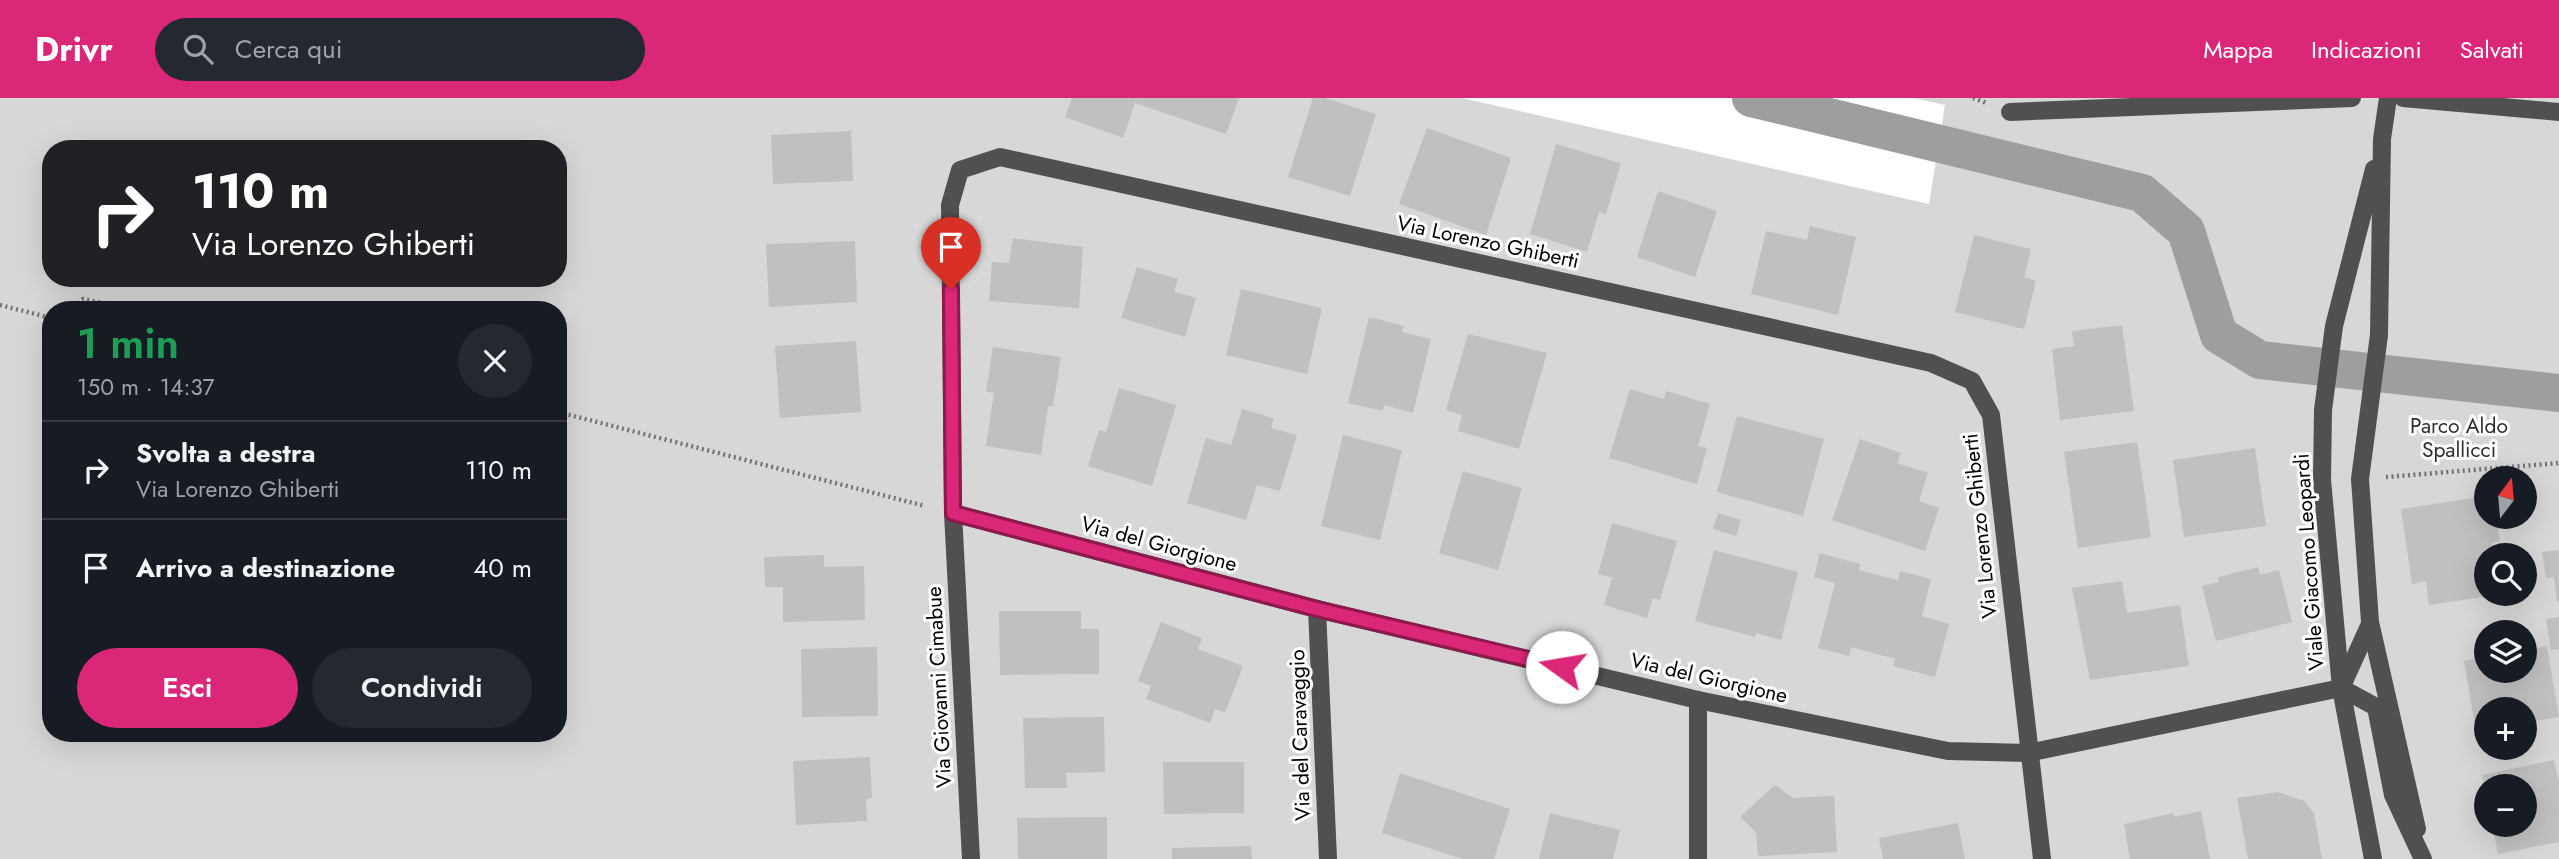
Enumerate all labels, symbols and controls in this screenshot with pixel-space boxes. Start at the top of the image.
search box [155,18,645,81]
text: Drivr [35,26,113,73]
icon: search [179,30,217,68]
text: Cerca qui [235,30,343,68]
text: Mappa [2203,32,2273,67]
text: Indicazioni [2311,32,2422,67]
text: Salvati [2460,32,2524,67]
text: 110 m [192,156,329,226]
icon: right [77,168,168,259]
street label: Via Lorenzo Ghiberti [1394,208,1582,276]
pin [921,217,981,289]
text: Via Lorenzo Ghiberti [192,221,475,267]
icon: arrive [932,228,970,266]
text: 1 min [77,313,179,374]
button: close [458,324,532,398]
text: 150 m · 14:37 [77,370,215,404]
park label: Parco Aldo Spallicci [2410,411,2508,465]
street label: Via Lorenzo Ghiberti [1955,432,2005,620]
text: Svolta a destra [136,434,316,472]
icon: right [77,451,115,489]
text: 110 m [465,451,532,489]
street label: Viale Giacomo Leopardi [2286,453,2332,671]
north arrow [2474,466,2538,528]
map controls [2474,466,2537,837]
text: Via Lorenzo Ghiberti [136,472,339,506]
street label: Via del Giorgione [1078,509,1241,579]
button: search [2474,543,2537,606]
icon: arrive [77,549,115,587]
text: Arrivo a destinazione [136,549,395,587]
text: 40 m [473,549,532,587]
street label: Via Giovanni Cimabue [919,585,959,789]
button: layers [2474,620,2537,683]
position arrow [1525,630,1599,704]
street label: Via del Giorgione [1627,645,1791,711]
button: Esci [77,648,298,728]
button: Condividi [312,648,532,728]
street label: Via del Caravaggio [1282,649,1318,821]
button: + [2474,697,2537,760]
button: − [2474,774,2537,837]

